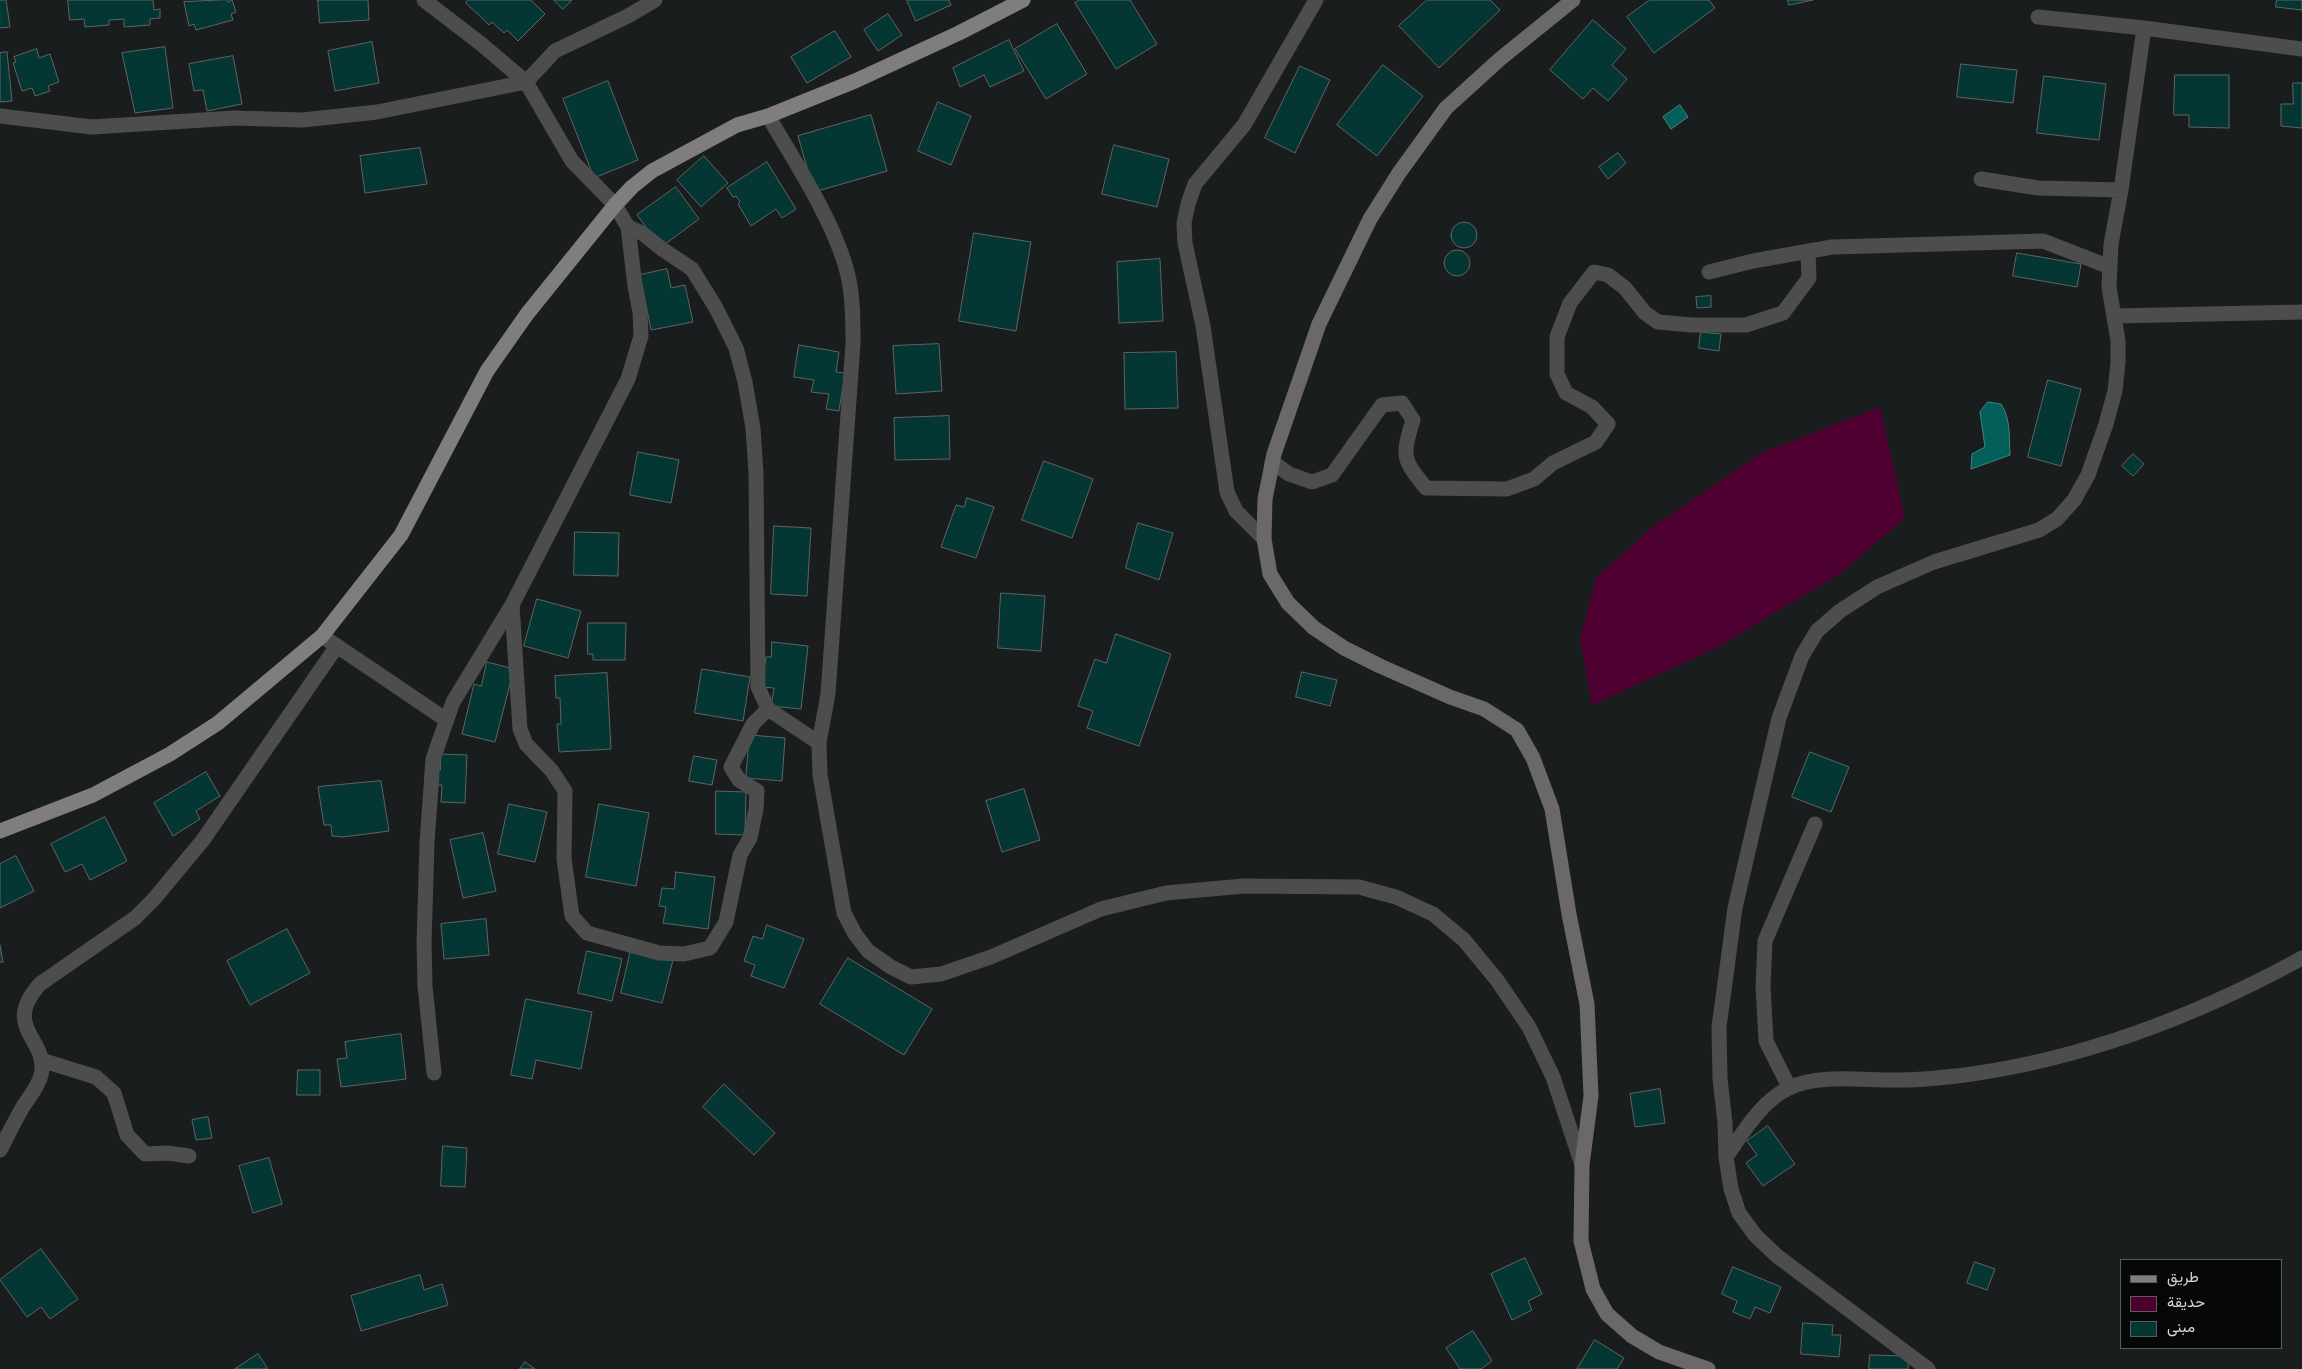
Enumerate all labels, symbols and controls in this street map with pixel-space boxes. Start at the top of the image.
legend [2120,1259,2282,1349]
text: طريق [2167,1268,2199,1286]
text: حديقة [2167,1293,2205,1311]
text: مبنى [2167,1318,2195,1336]

